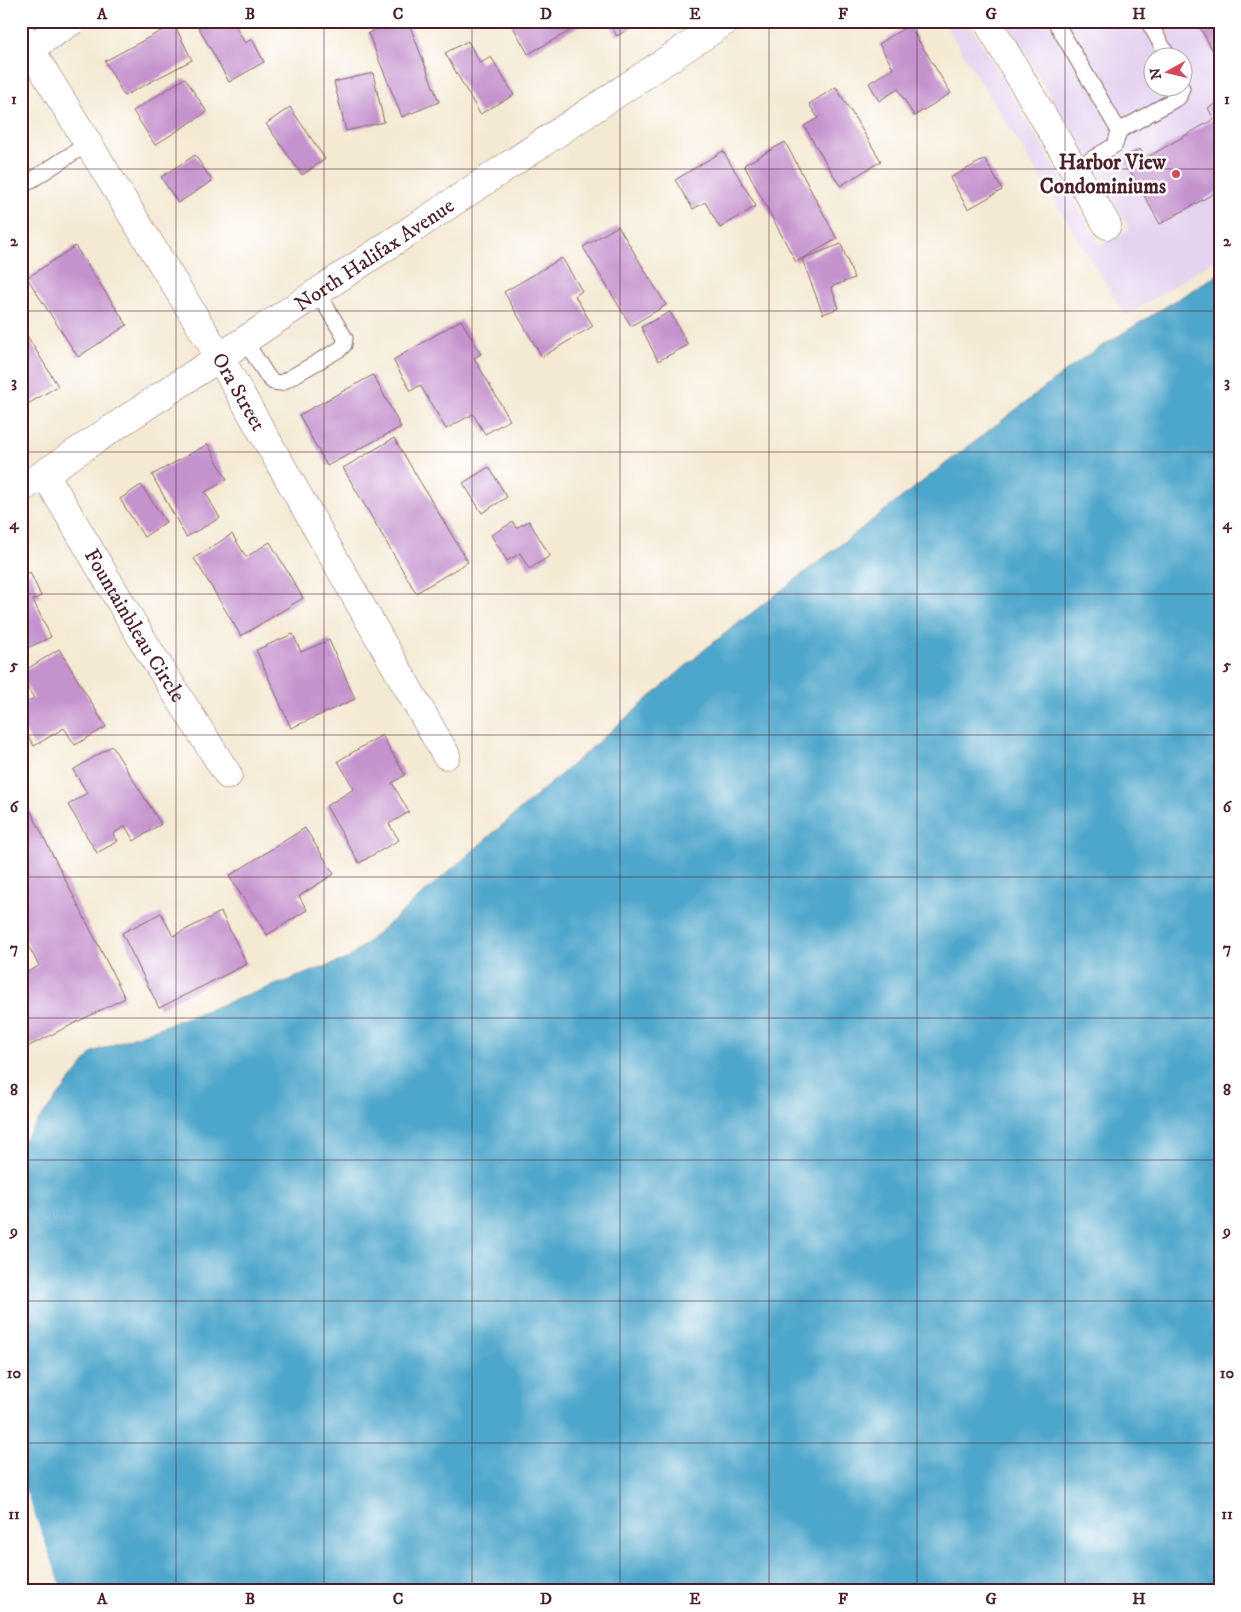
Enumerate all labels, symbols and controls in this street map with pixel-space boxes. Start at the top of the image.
text: A [96,4,108,24]
text: B [245,4,255,24]
text: C [393,4,403,24]
text: D [540,4,552,24]
text: E [689,4,701,24]
text: F [838,4,848,24]
text: G [985,4,997,24]
text: H [1132,4,1146,24]
north arrow [1144,48,1194,98]
text: N [1146,66,1166,81]
text: 1 [11,89,17,109]
text: 1 [1224,89,1230,109]
place label: Harbor View Condominiums [1040,150,1167,200]
marker: Harbor View Condominiums [1170,168,1182,180]
street label: North Halifax Avenue [290,193,460,318]
text: 2 [10,231,19,251]
text: 2 [1223,231,1232,251]
street label: Ora Street [206,348,271,436]
text: 3 [11,372,17,392]
text: 3 [1224,372,1230,392]
text: 4 [8,514,19,534]
text: 4 [1221,514,1232,534]
street label: Fountainbleau Circle [78,544,191,708]
text: 5 [9,655,18,675]
text: 5 [1222,655,1231,675]
text: 6 [10,797,20,817]
text: 6 [1223,797,1233,817]
text: 7 [10,938,18,958]
text: 7 [1223,938,1231,958]
text: 8 [10,1080,18,1100]
text: 8 [1223,1080,1231,1100]
text: 9 [9,1221,18,1241]
text: 9 [1222,1221,1231,1241]
text: 10 [7,1363,22,1383]
text: 10 [1220,1363,1235,1383]
text: 11 [8,1504,20,1524]
text: 11 [1221,1504,1233,1524]
text: A [96,1589,108,1609]
text: B [245,1589,255,1609]
text: C [393,1589,403,1609]
text: D [540,1589,552,1609]
text: E [689,1589,701,1609]
text: F [838,1589,848,1609]
text: G [985,1589,997,1609]
text: H [1132,1589,1146,1609]

